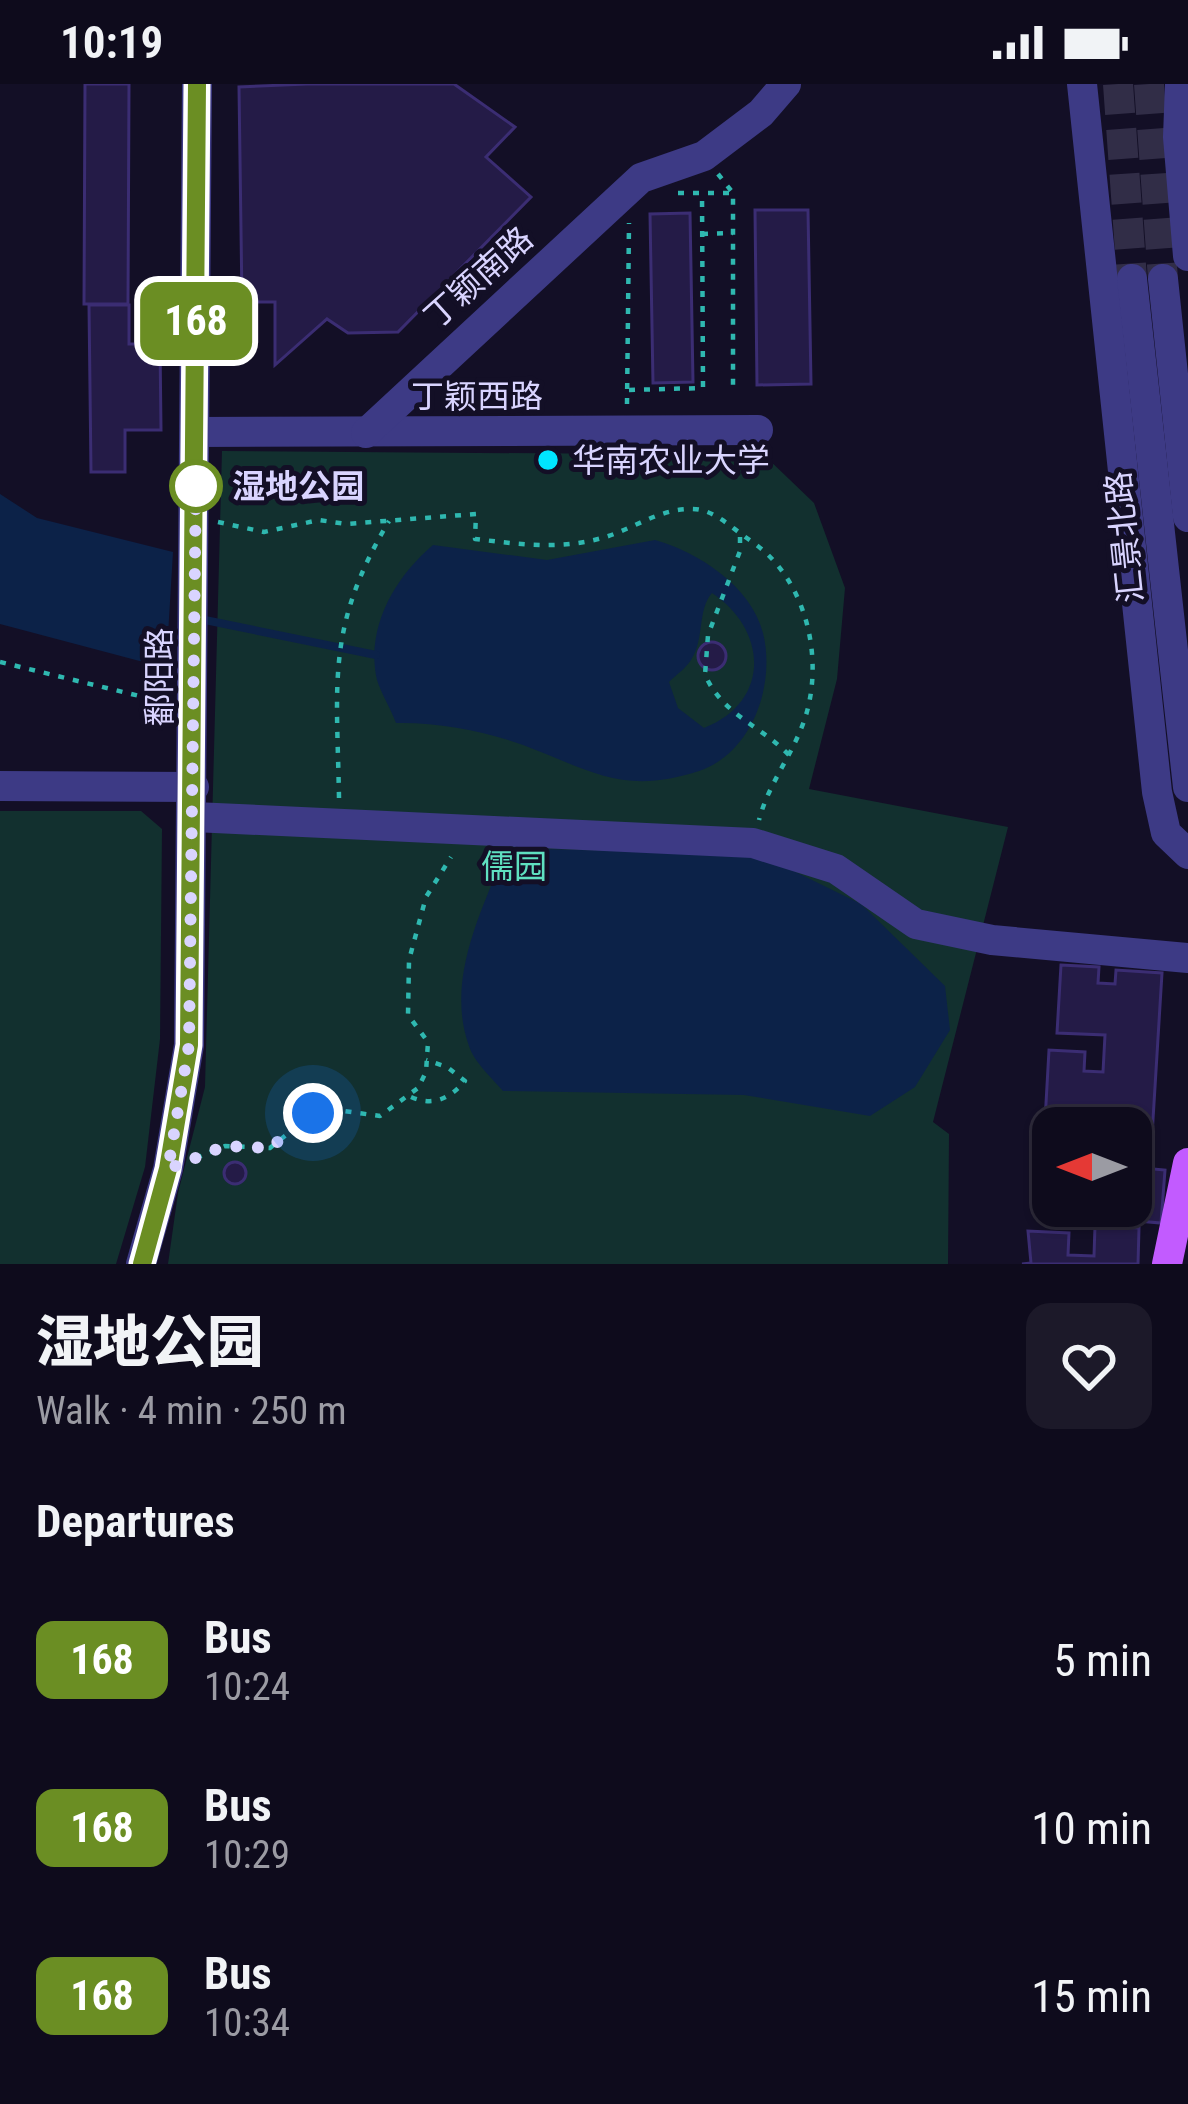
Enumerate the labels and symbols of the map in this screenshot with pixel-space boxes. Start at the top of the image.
street label: 丁颖南路 [416,219,540,336]
line badge: 168 [127,282,265,360]
street label: 丁颖西路 [411,377,543,416]
place label: 华南农业大学 [572,441,770,480]
marker: 华南农业大学 [535,447,561,473]
marker: 湿地公园 [171,461,221,511]
place label: 湿地公园 [232,467,364,506]
street label: 汇景北路 [1098,469,1151,605]
street label: 鄱阳路 [140,628,179,727]
park label: 儒园 [481,847,547,886]
your location [283,1083,343,1143]
north arrow [1032,1107,1152,1227]

